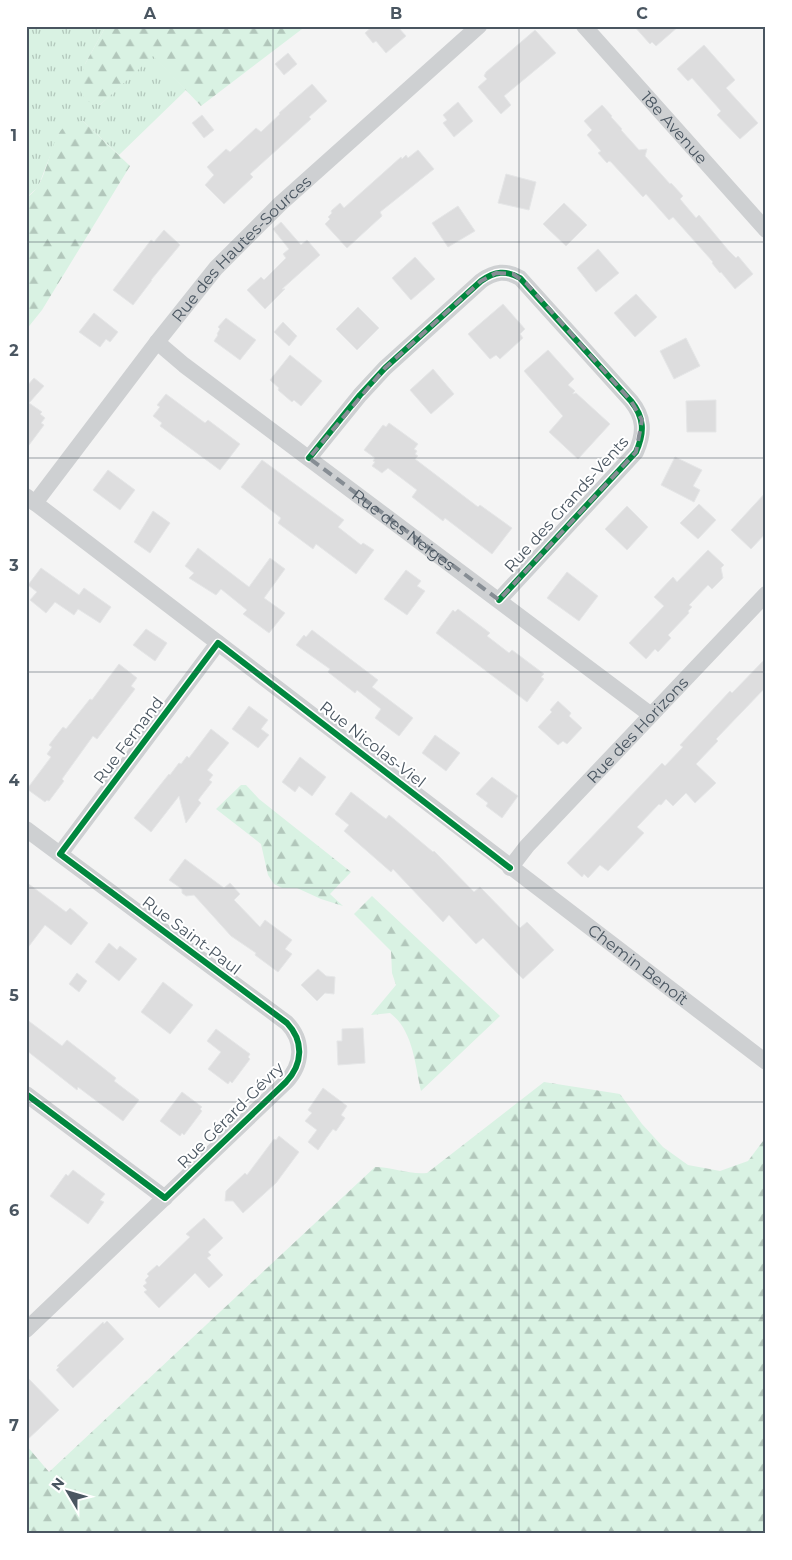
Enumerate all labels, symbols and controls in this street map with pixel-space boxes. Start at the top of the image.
text: A [143,4,157,23]
text: B [390,4,402,23]
text: C [636,4,648,23]
street label: 18e Avenue [637,88,711,168]
text: 1 [11,126,17,145]
street label: Rue des Hautes-Sources [168,172,315,326]
text: 2 [9,341,19,360]
street label: Rue des Grands-Vents [500,432,633,576]
street label: Rue des Neiges [348,485,459,575]
text: 3 [8,556,19,575]
street label: Rue des Horizons [583,673,693,787]
street label: Rue Fernand [90,693,167,788]
street label: Rue Nicolas-Viel [316,697,429,792]
text: 4 [8,771,20,790]
street label: Rue Saint-Paul [139,892,245,979]
street label: Chemin Benoît [584,920,693,1010]
text: 5 [9,986,19,1005]
street label: Rue Gérard-Gévry [173,1058,288,1172]
text: 6 [9,1201,19,1220]
text: 7 [9,1416,19,1435]
north arrow [42,1468,92,1518]
text: N [47,1474,68,1494]

